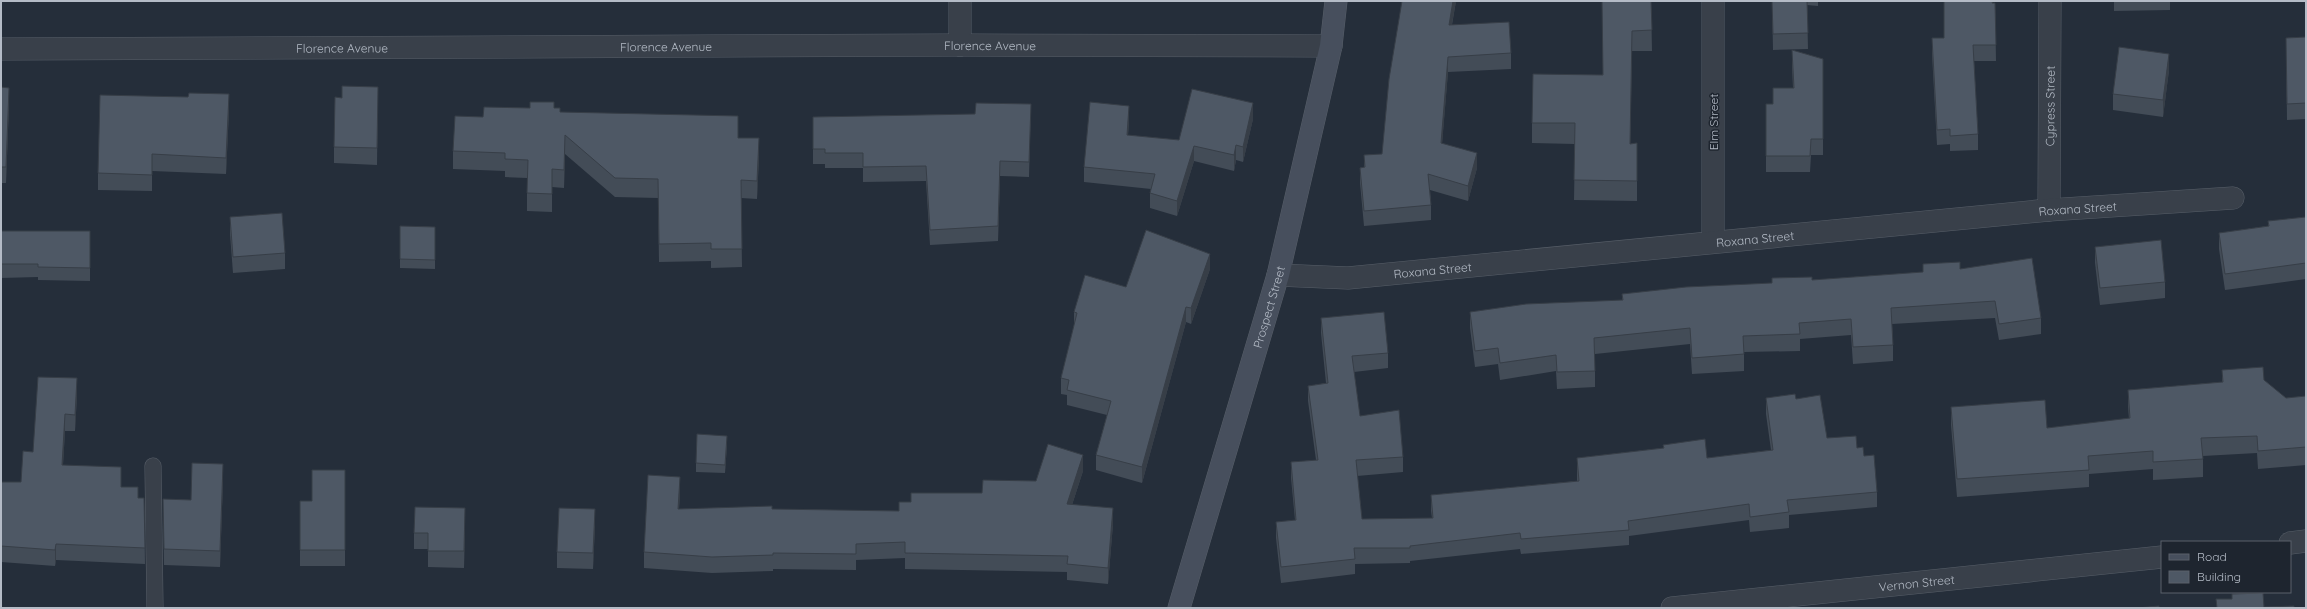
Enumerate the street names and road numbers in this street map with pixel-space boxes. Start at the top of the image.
street label: Florence Avenue [944,37,1036,53]
street label: Florence Avenue [620,39,712,54]
street label: Florence Avenue [296,40,388,55]
street label: Cypress Street [2042,66,2057,146]
street label: Elm Street [1706,94,1721,150]
street label: Roxana Street [2038,198,2117,218]
street label: Roxana Street [1715,227,1795,250]
street label: Roxana Street [1393,259,1472,281]
street label: Prospect Street [1249,265,1287,350]
street label: Vernon Street [1878,571,1955,594]

